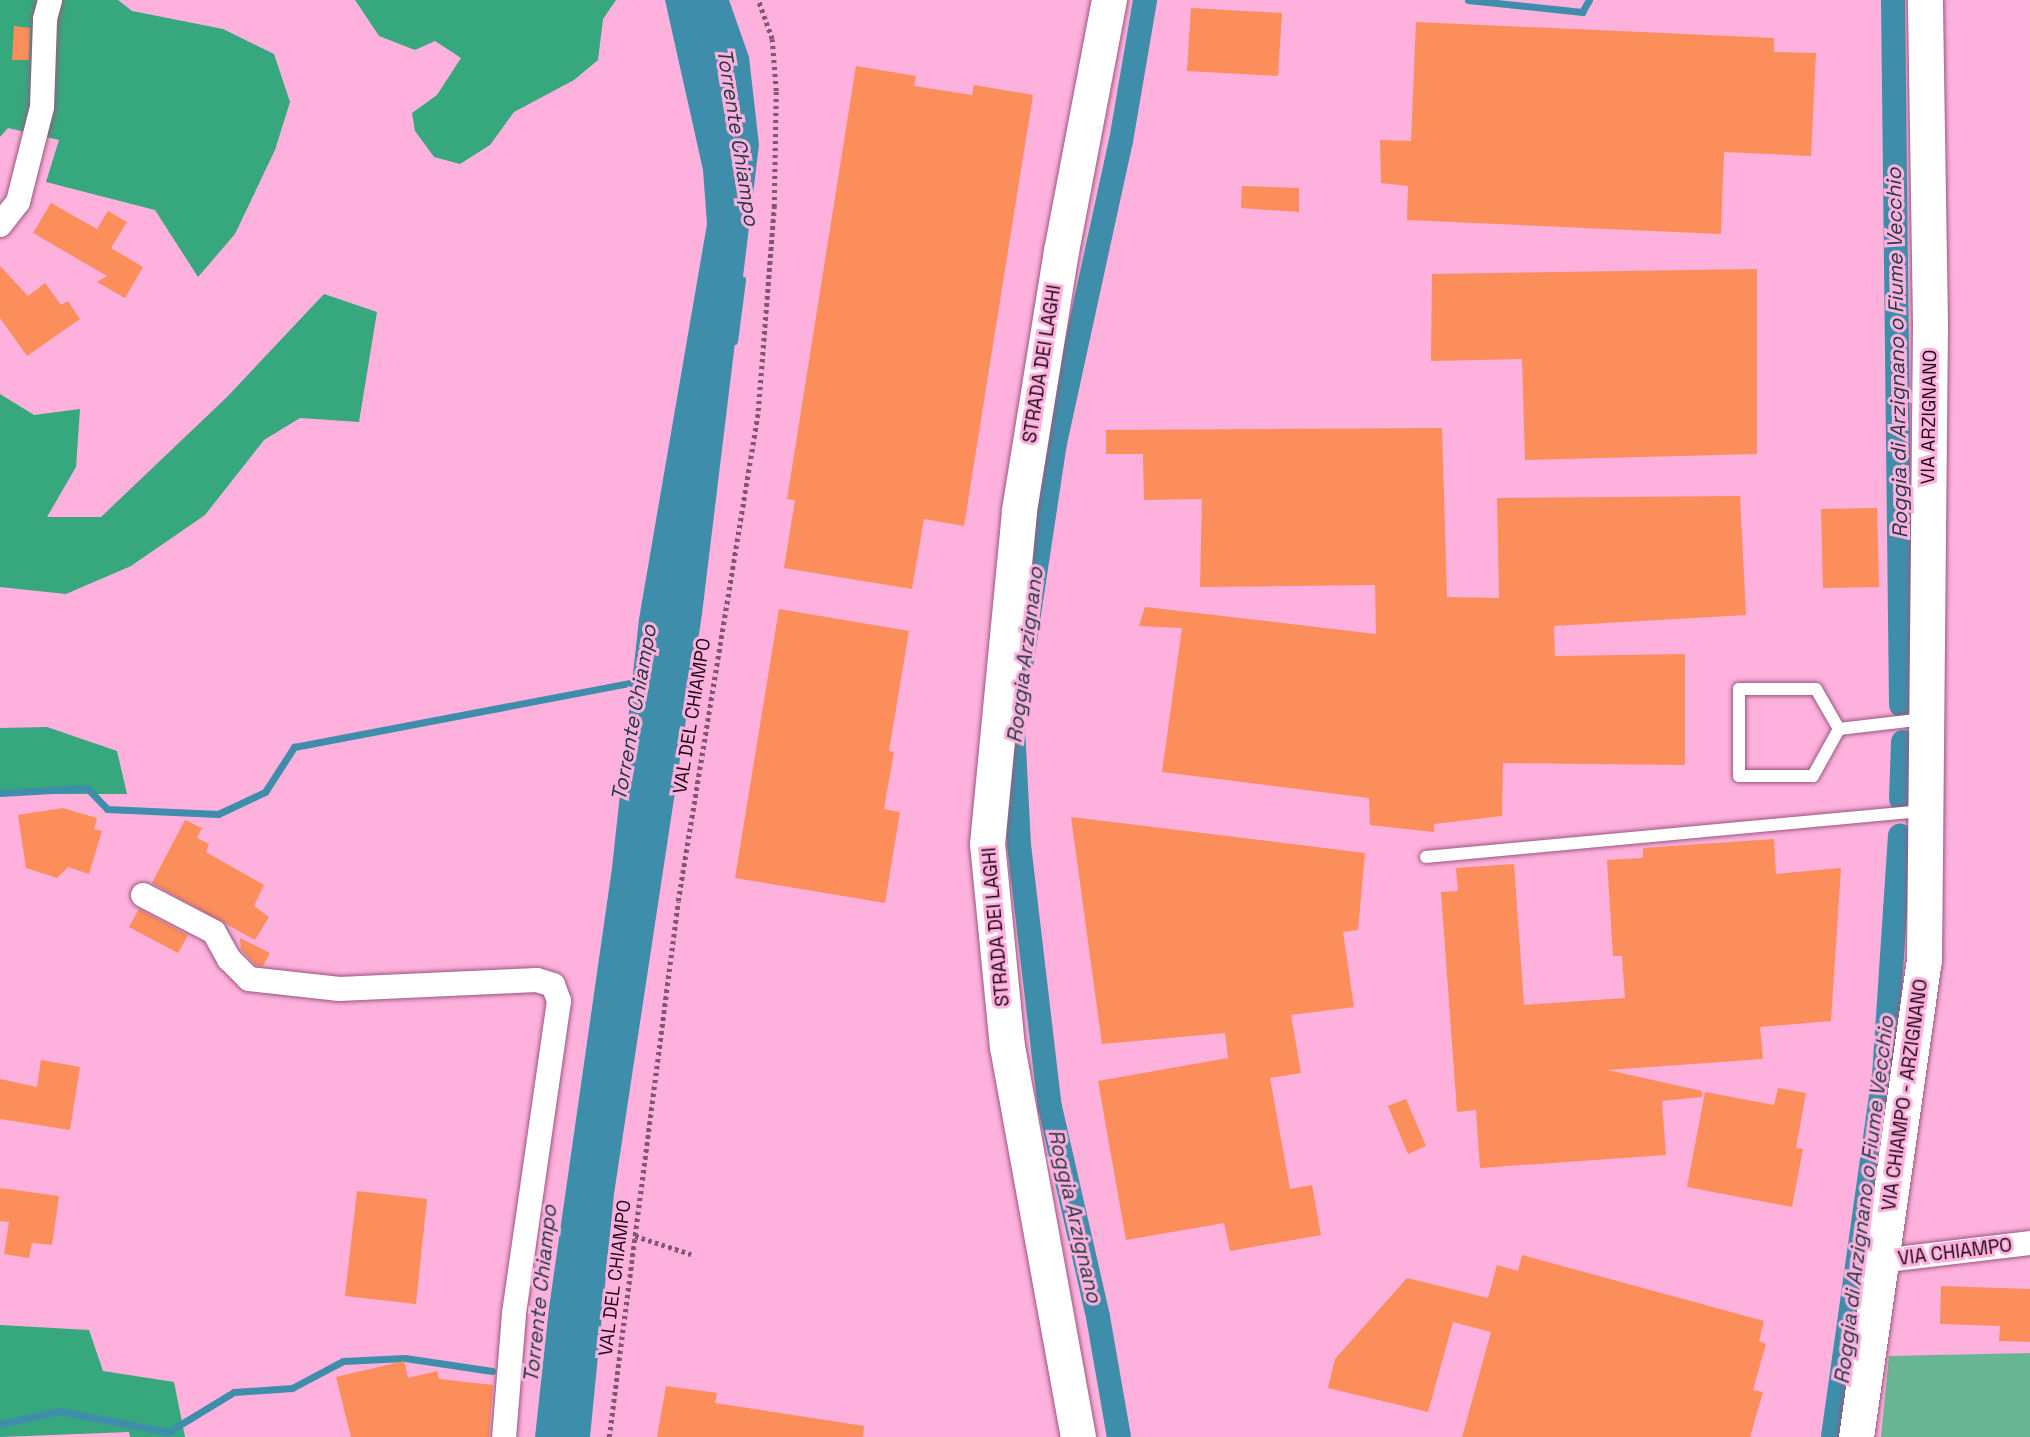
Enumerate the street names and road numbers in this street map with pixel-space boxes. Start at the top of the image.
street label: STRADA DEI LAGHI [1018,283,1066,445]
street label: VIA ARZIGNANO [1916,349,1942,485]
street label: VAL DEL CHIAMPO [668,636,716,796]
street label: STRADA DEI LAGHI [978,846,1014,1008]
street label: VIA CHIAMPO - ARZIGNANO [1877,977,1933,1213]
street label: VAL DEL CHIAMPO [594,1198,636,1358]
street label: VIA CHIAMPO [1896,1234,2014,1270]

